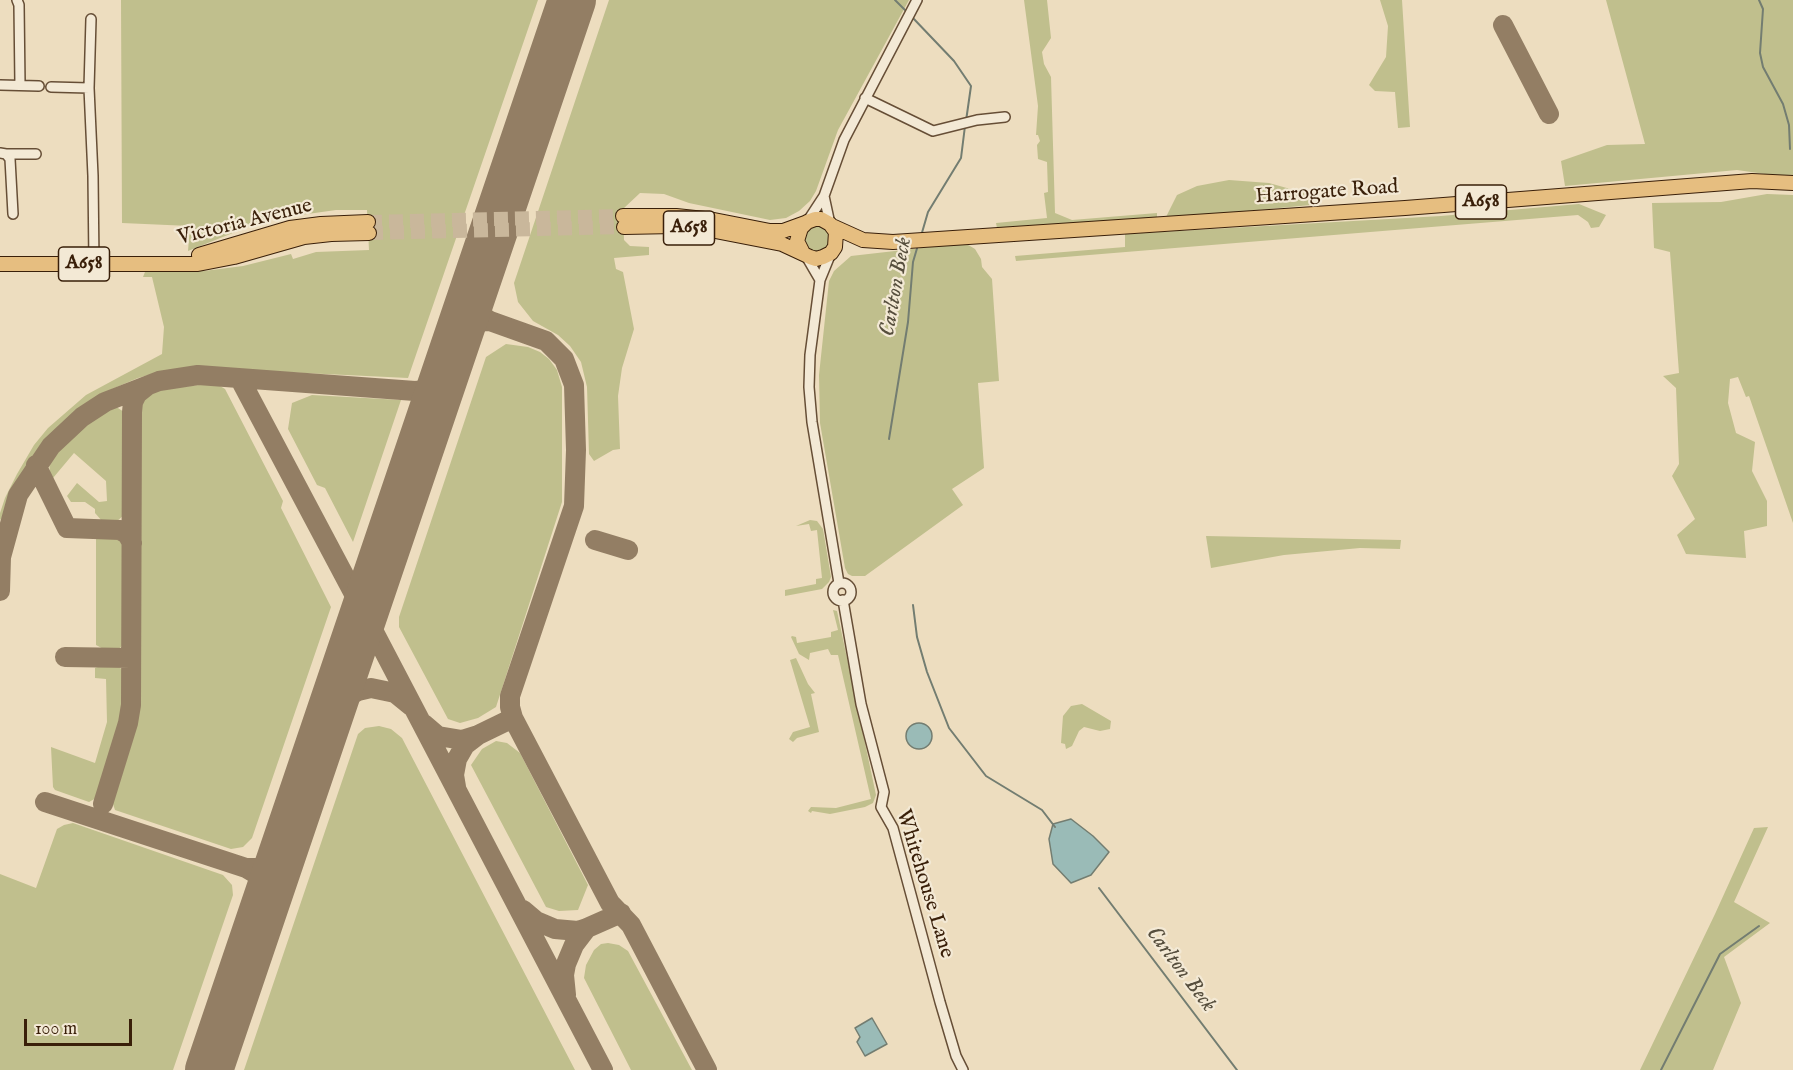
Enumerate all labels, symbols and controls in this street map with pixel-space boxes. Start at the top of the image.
street label: Harrogate Road [1255,175,1399,211]
road number: A658 [1456,185,1506,219]
street label: Victoria Avenue [175,194,315,252]
road number: A658 [664,211,714,245]
water label: Carlton Beck [875,236,919,338]
road number: A658 [58,247,110,281]
street label: Whitehouse Lane [889,807,959,961]
water label: Carlton Beck [1139,922,1221,1018]
scale bar [27,1007,135,1045]
text: 100 m [35,1018,77,1041]

